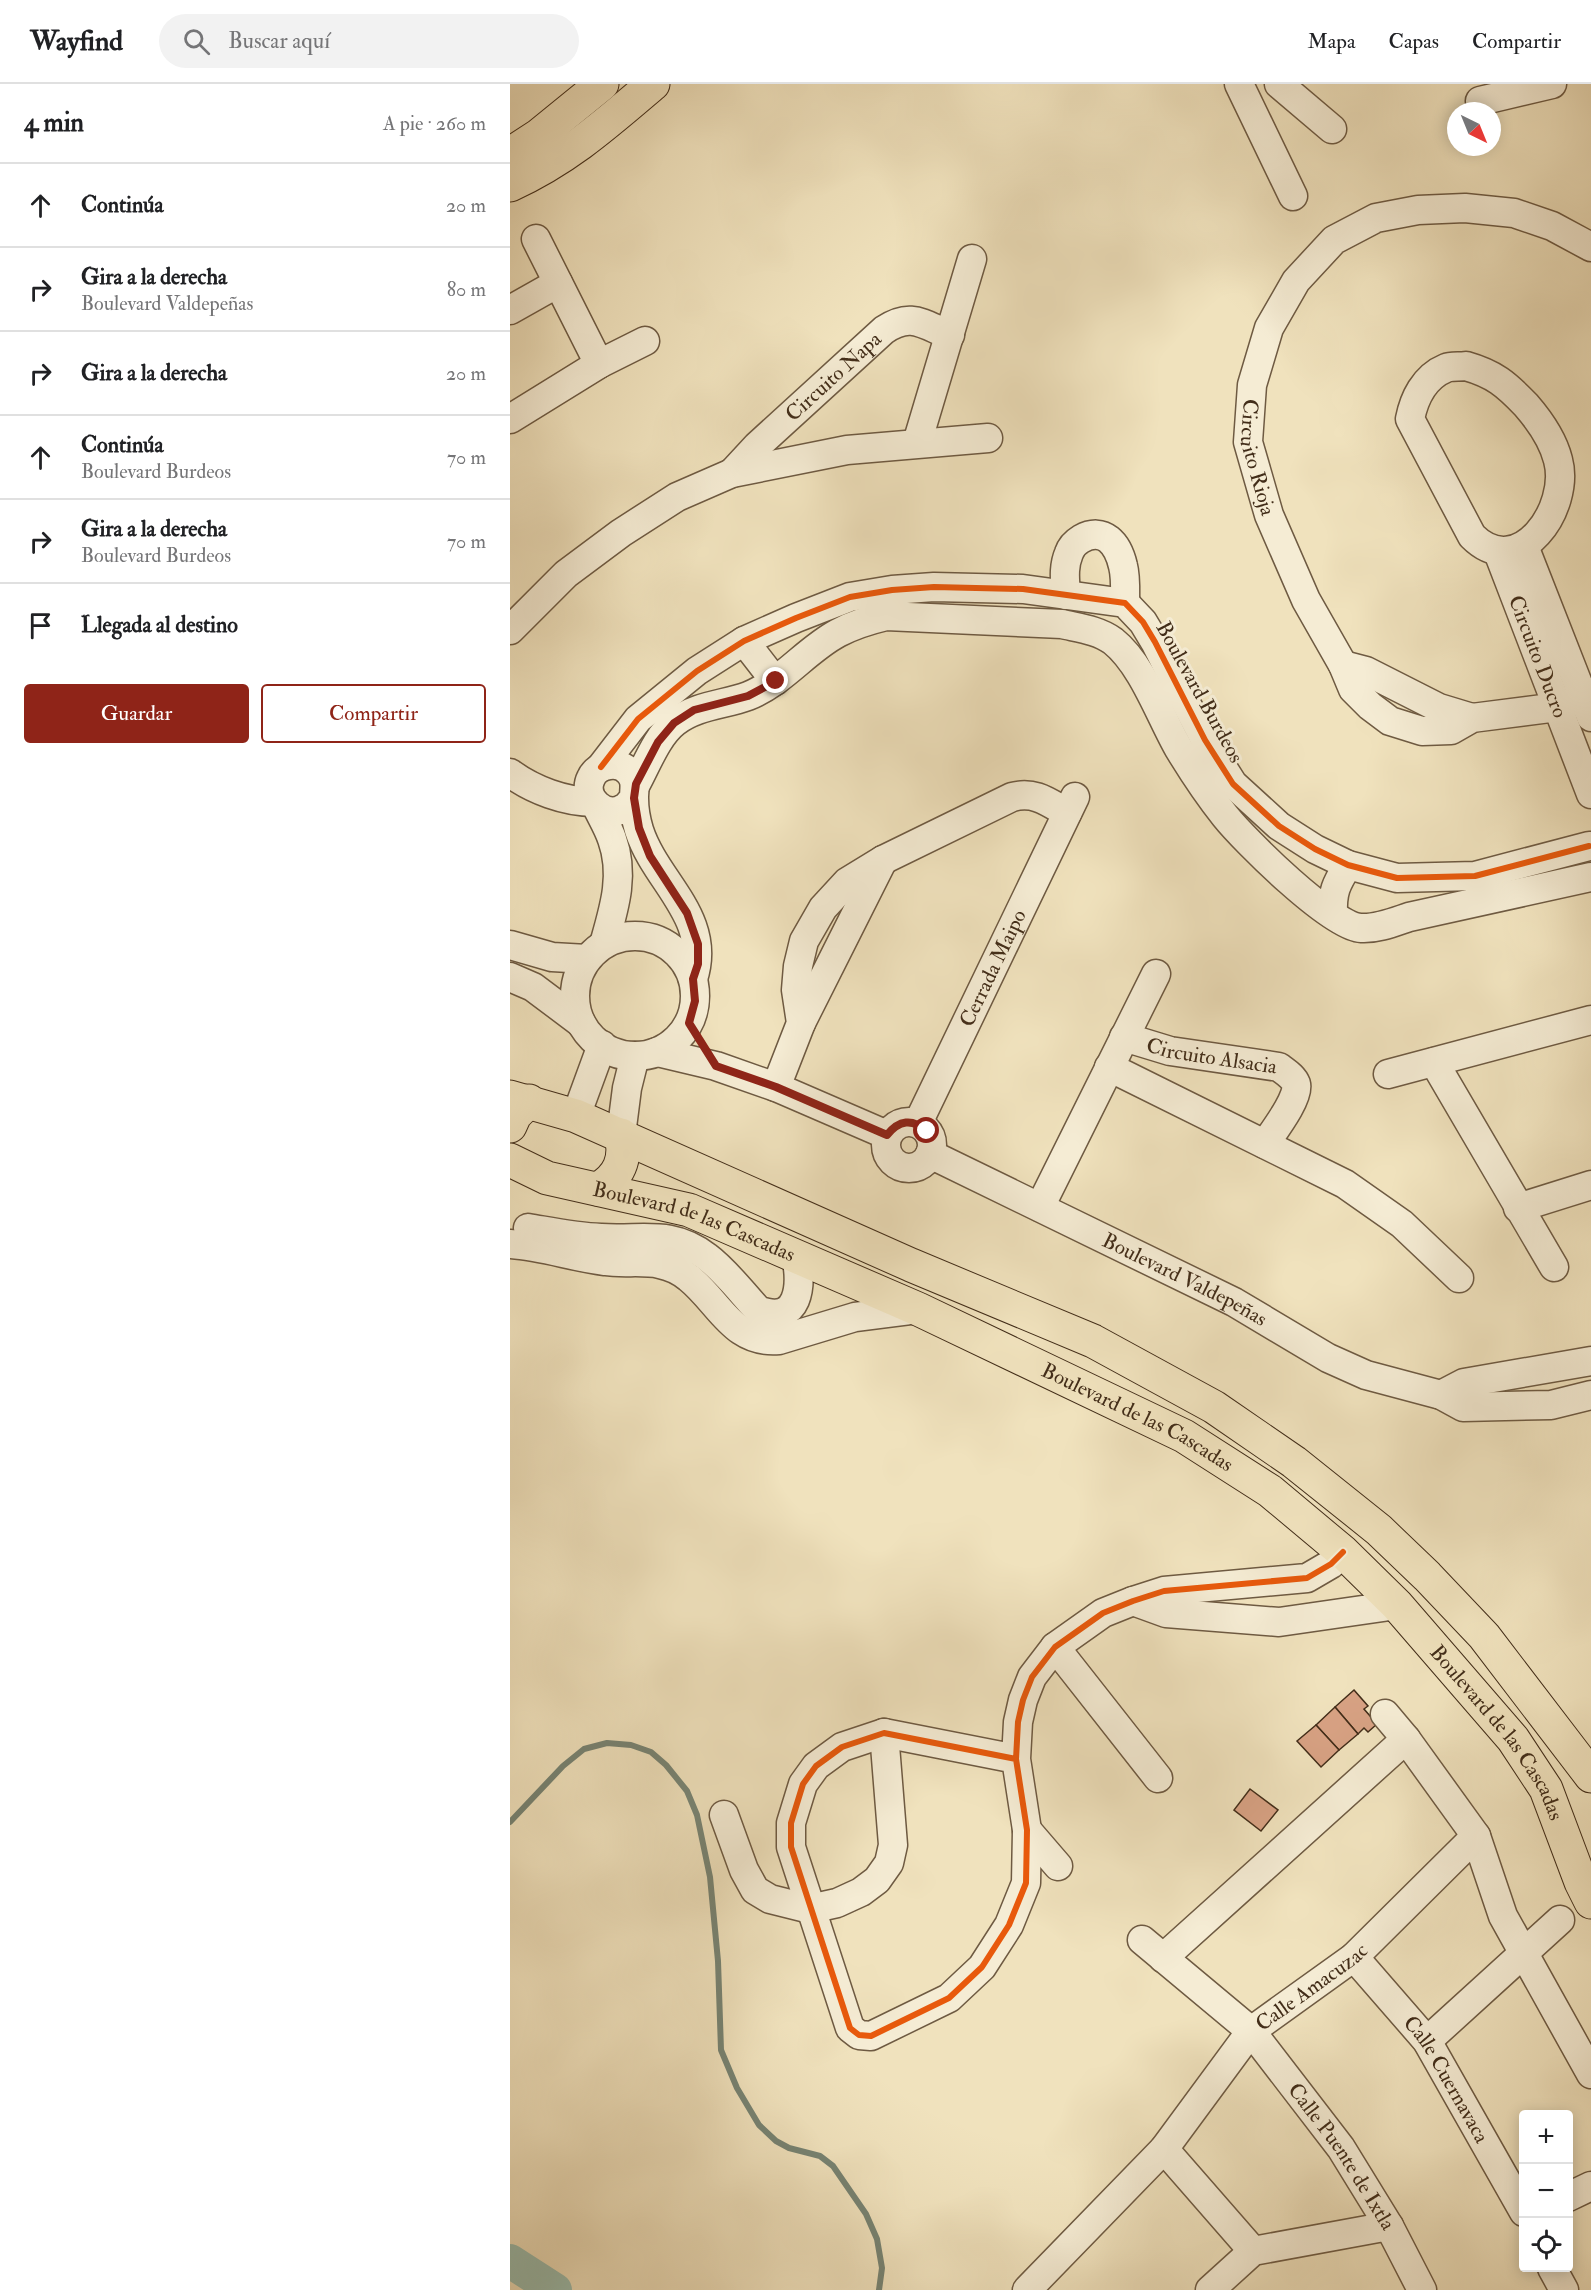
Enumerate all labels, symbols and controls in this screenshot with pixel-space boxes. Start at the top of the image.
search box [159,14,579,68]
text: Wayfind [30,24,123,59]
icon: search [180,25,213,58]
text: Buscar aquí [228,27,330,55]
text: Mapa [1308,28,1356,55]
text: Capas [1389,28,1439,55]
text: Compartir [1472,28,1561,55]
north arrow [1447,102,1501,156]
text: 4 min [24,107,84,139]
text: A pie · 260 m [383,111,486,136]
icon: ahead [24,189,57,222]
text: Continúa [81,191,164,219]
text: 20 m [446,193,486,218]
text: Gira a la derecha [81,263,227,291]
icon: right [24,273,57,306]
text: 80 m [447,277,486,302]
text: Boulevard Valdepeñas [81,291,253,316]
street label: Circuito Napa [780,326,888,428]
icon: right [24,357,57,390]
text: Gira a la derecha [81,359,227,387]
text: 20 m [446,361,486,386]
street label: Circuito Rioja [1234,398,1282,519]
text: Continúa [81,431,164,459]
icon: ahead [24,441,57,474]
text: 70 m [447,445,486,470]
text: Boulevard Burdeos [81,459,231,484]
text: Gira a la derecha [81,515,227,543]
icon: right [24,525,57,558]
text: 70 m [447,529,486,554]
text: Boulevard Burdeos [81,543,231,568]
street label: Circuito Ducro [1502,592,1573,722]
icon: arrive [24,609,57,642]
text: Llegada al destino [81,611,238,639]
street label: Boulevard Burdeos [1150,617,1250,768]
route end [762,667,788,693]
button: Guardar [24,684,249,743]
button: Compartir [261,684,486,743]
street label: Cerrada Maipo [953,905,1033,1031]
street label: Circuito Alsacia [1143,1032,1279,1081]
route start [913,1117,939,1143]
street label: Boulevard de las Cascadas [590,1176,799,1268]
street label: Boulevard Valdepeñas [1098,1227,1272,1333]
street label: Boulevard de las Cascadas [1037,1357,1238,1478]
street label: Boulevard de las Cascadas [1424,1639,1570,1824]
street label: Calle Amacuzac [1250,1937,1374,2037]
street label: Calle Cuernavaca [1397,2010,1495,2148]
street label: Calle Puente de Ixtla [1282,2077,1401,2235]
map controls [1519,2110,1573,2272]
button: + [1519,2110,1573,2164]
button: − [1519,2164,1573,2218]
button: locate [1519,2218,1573,2272]

